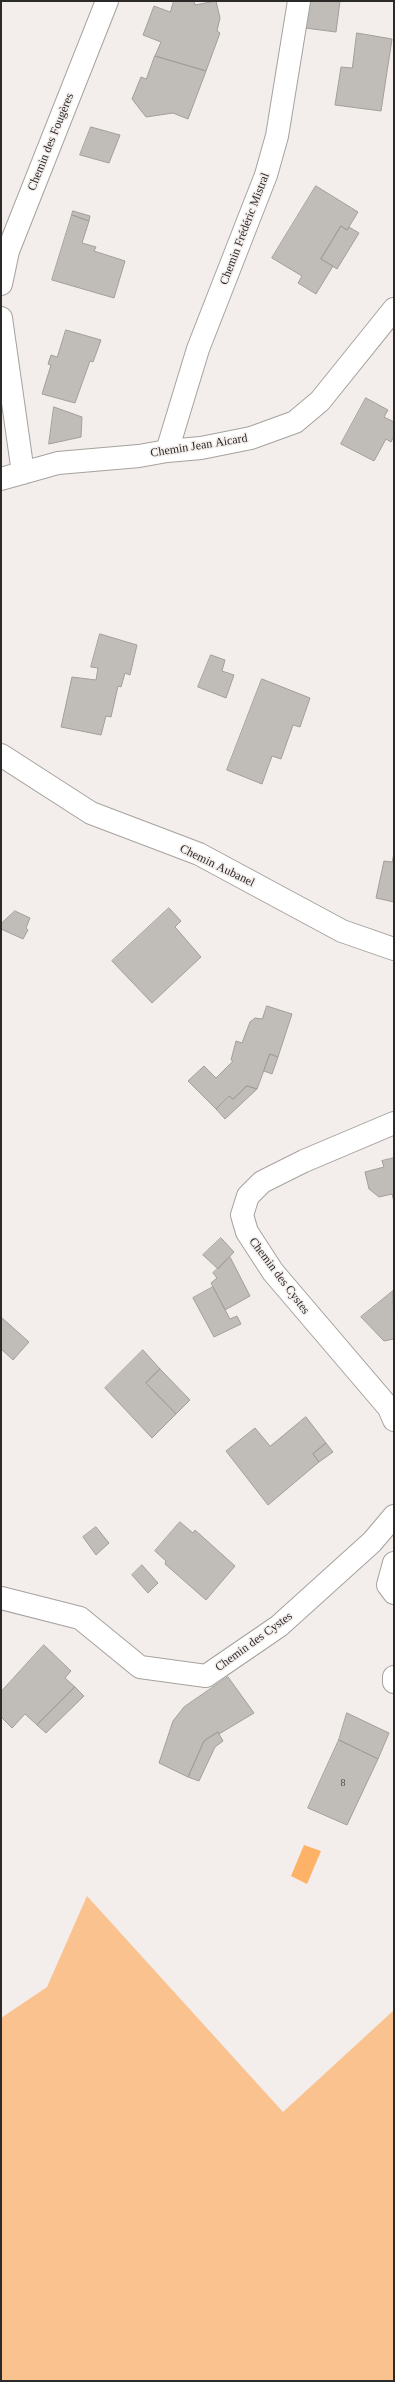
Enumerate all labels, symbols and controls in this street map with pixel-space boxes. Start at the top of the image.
street label: Chemin des Fougères [25,91,77,193]
street label: Chemin Frédéric Mistral [217,171,273,287]
street label: Chemin Jean Aicard [149,431,249,461]
street label: Chemin Aubanel [177,842,257,890]
street label: Chemin des Cystes [246,1235,312,1317]
street label: Chemin des Cystes [213,1609,295,1675]
house number: 8 [340,1777,346,1789]

